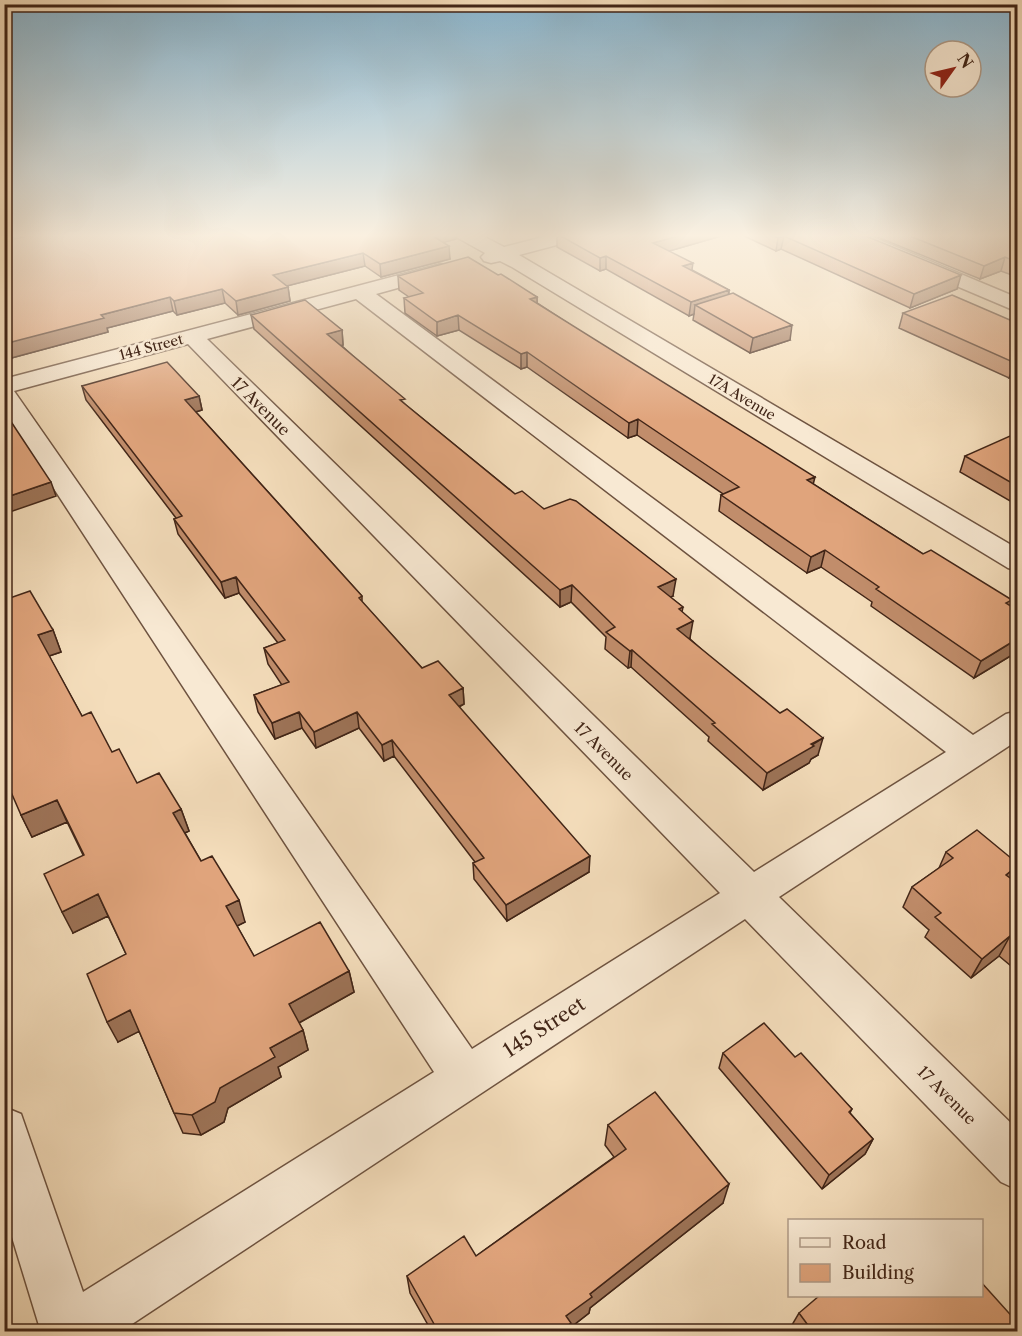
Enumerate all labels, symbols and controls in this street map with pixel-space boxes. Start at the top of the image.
north arrow [923,39,983,99]
text: N [953,49,978,72]
street label: 144 Street [117,330,185,364]
street label: 17A Avenue [705,370,779,424]
street label: 17 Avenue [227,372,295,440]
street label: 17 Avenue [570,717,638,785]
street label: 145 Street [499,992,589,1062]
street label: 17 Avenue [913,1061,981,1129]
legend [788,1219,983,1297]
text: Road [842,1232,887,1254]
text: Building [842,1262,914,1284]

